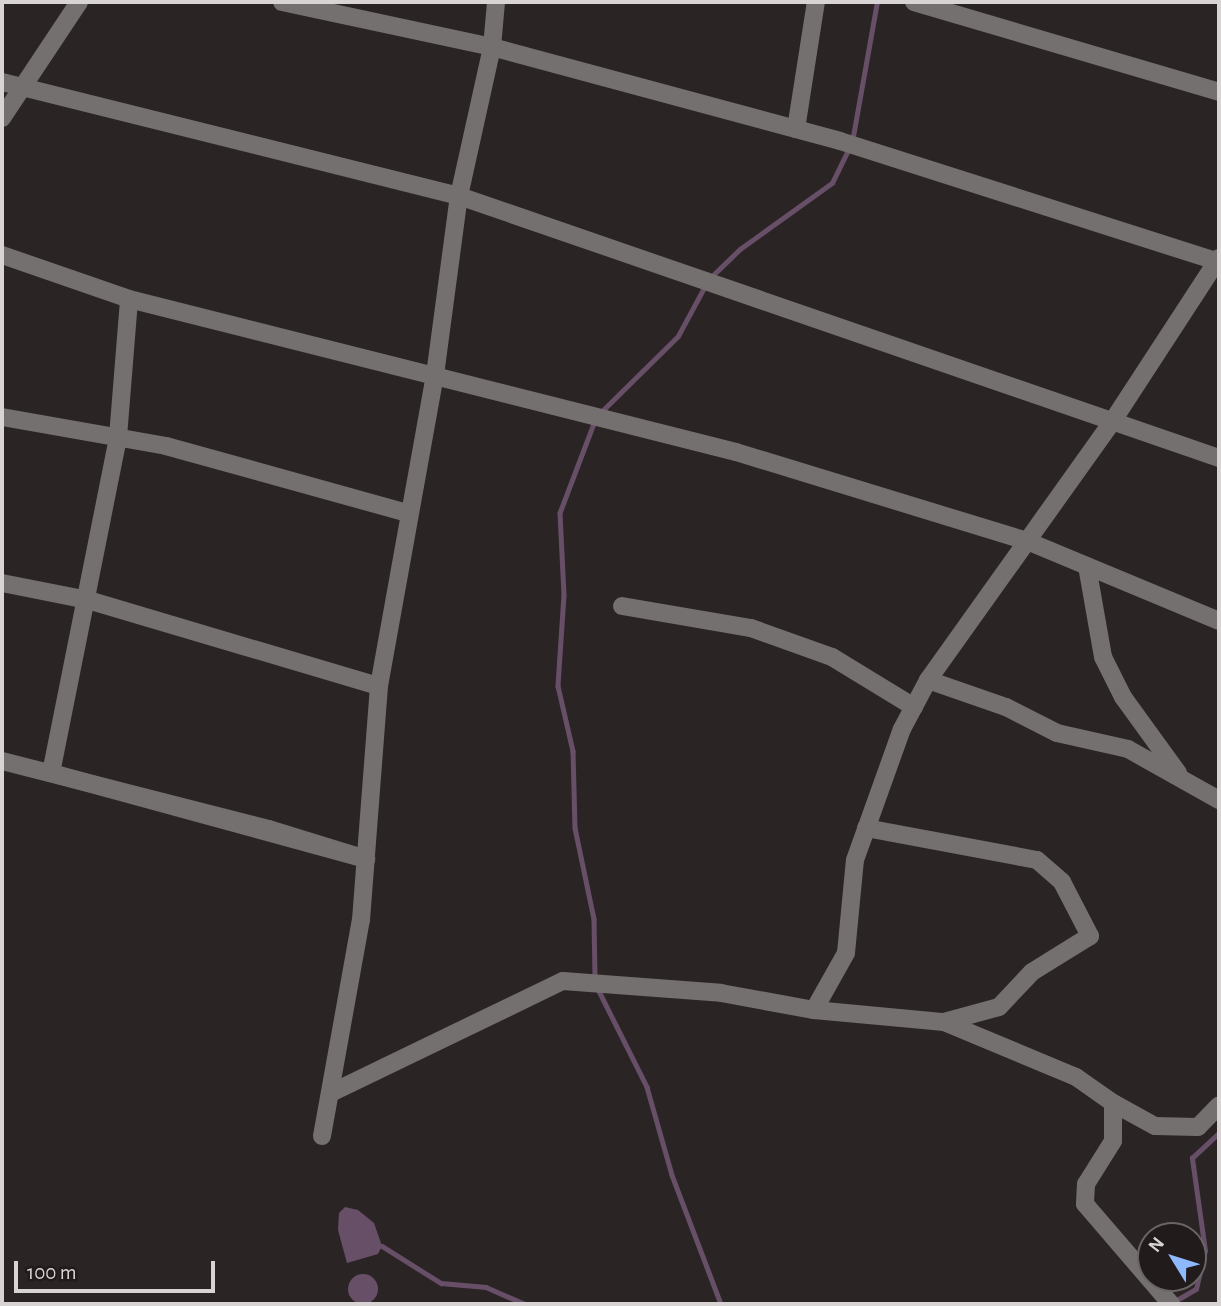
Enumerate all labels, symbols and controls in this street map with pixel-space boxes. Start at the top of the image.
north arrow [1137,1222,1207,1292]
text: N [1145,1234,1168,1256]
scale bar [18,1246,219,1290]
text: 100 m [27,1262,77,1283]

